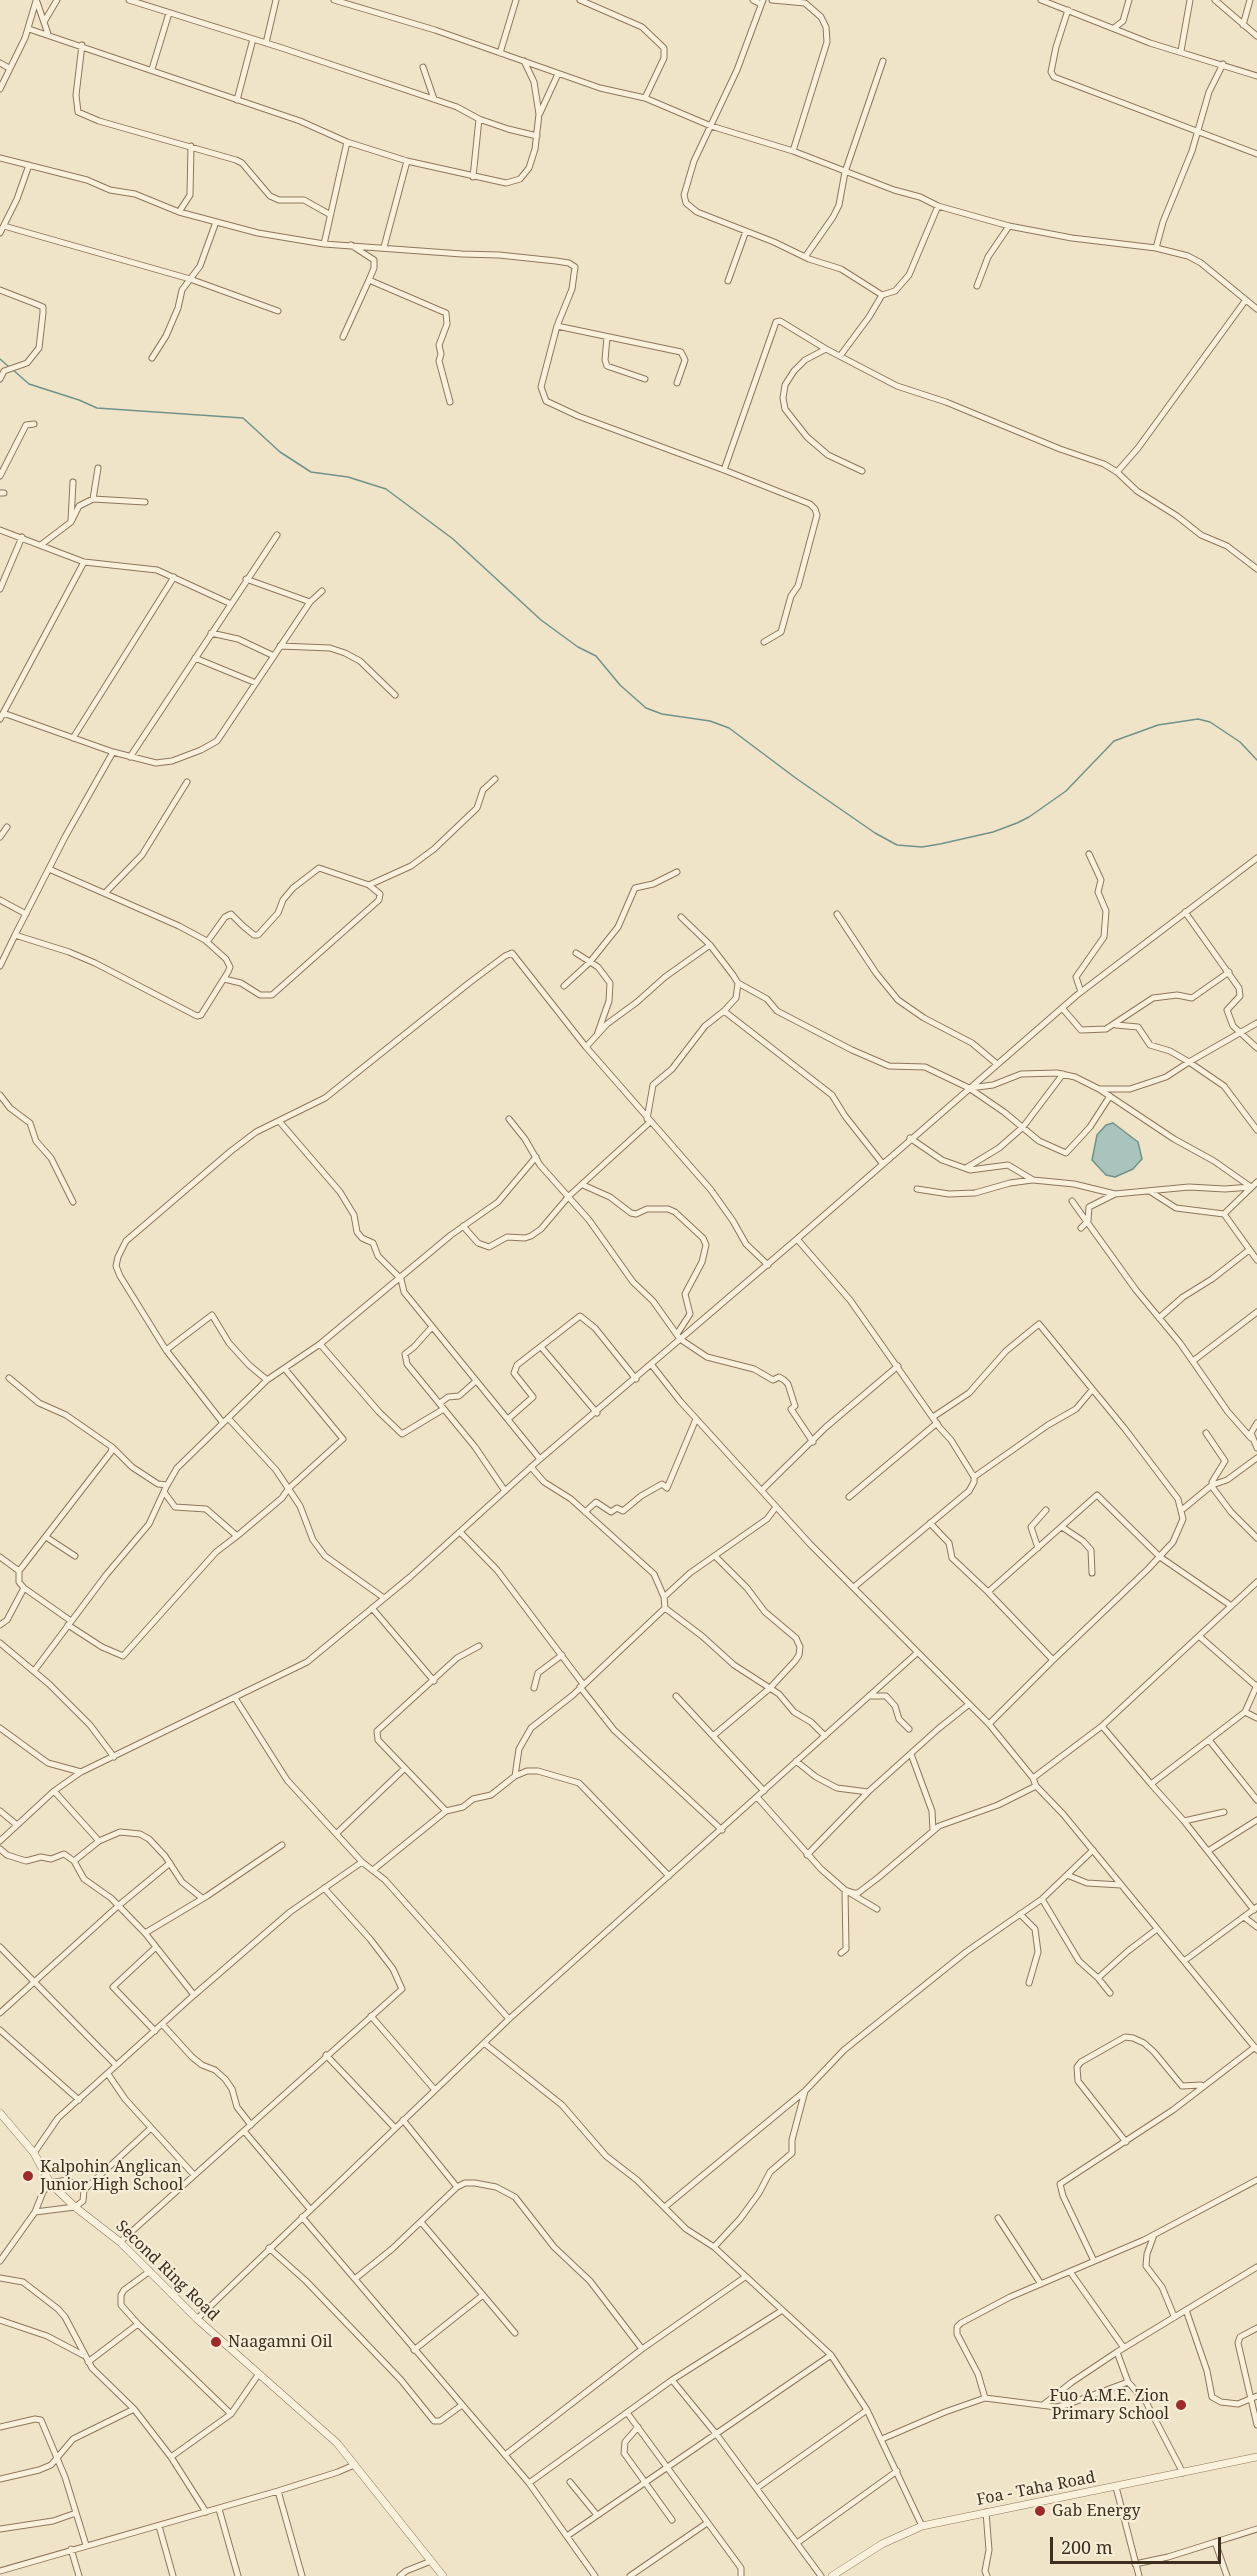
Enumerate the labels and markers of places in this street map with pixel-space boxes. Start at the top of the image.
place label: Kalpohin Anglican Junior High School [40,2157,183,2195]
marker: Kalpohin Anglican Junior High School [21,2169,35,2183]
place label: Naagamni Oil [228,2332,333,2352]
marker: Naagamni Oil [209,2335,223,2349]
place label: Fuo A.M.E. Zion Primary School [1049,2386,1169,2424]
marker: Fuo A.M.E. Zion Primary School [1174,2398,1188,2412]
place label: Gab Energy [1052,2501,1140,2521]
marker: Gab Energy [1033,2504,1047,2518]

